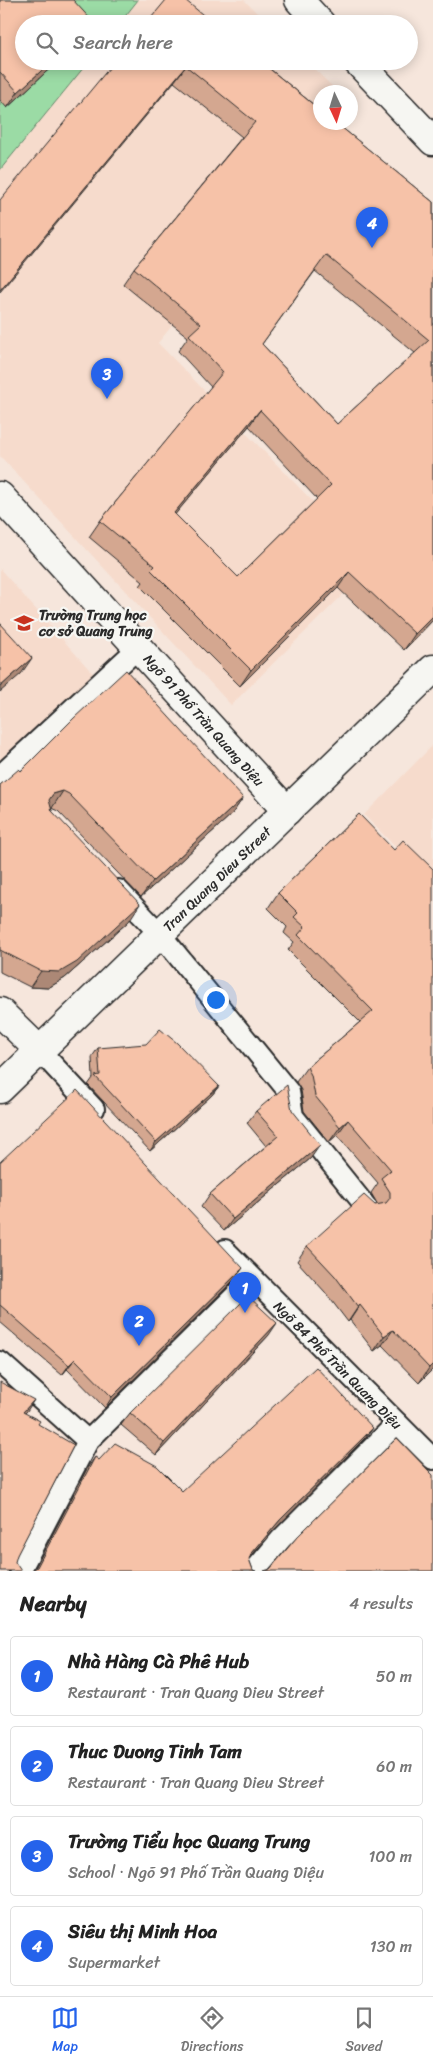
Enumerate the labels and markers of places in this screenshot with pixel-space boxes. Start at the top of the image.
pin: 4 [356,207,388,248]
pin: 3 [91,358,123,399]
place label: Trường Trung học cơ sở Quang Trung [38,603,153,644]
school or university icon: Trường Trung học cơ sở Quang Trung [13,612,35,634]
pin: 1 [229,1272,261,1313]
pin: 2 [123,1305,155,1346]

